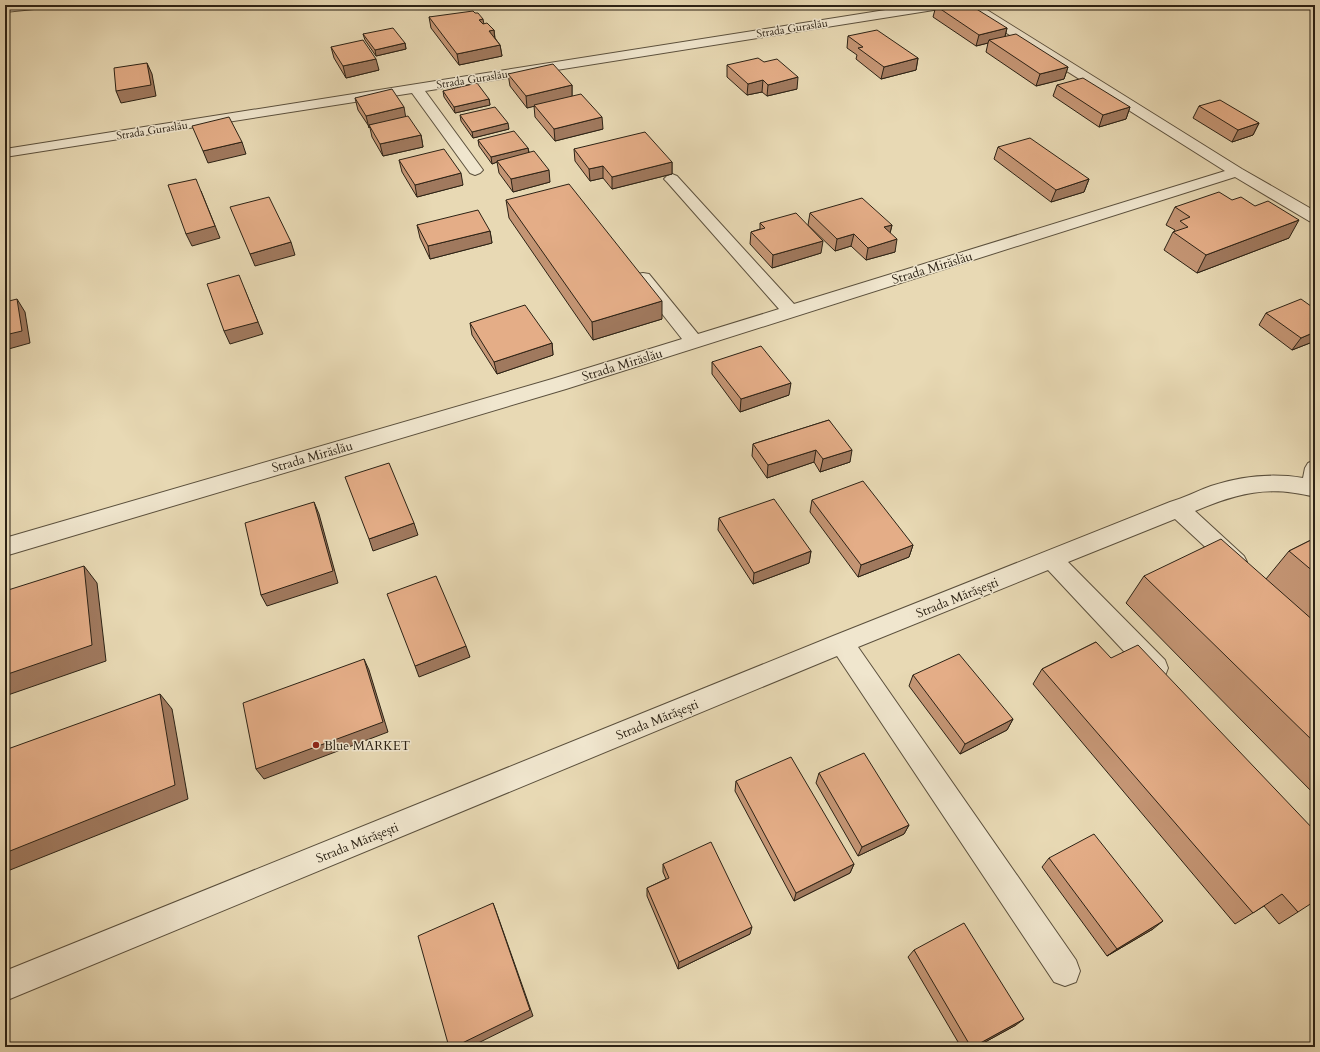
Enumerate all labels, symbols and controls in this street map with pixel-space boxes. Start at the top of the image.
street label: Strada Guraslău [755,15,829,42]
street label: Strada Guraslău [435,66,509,93]
street label: Strada Guraslău [115,117,189,144]
street label: Strada Mirăslău [890,247,975,289]
street label: Strada Mirăslău [580,344,665,386]
street label: Strada Mirăslău [270,437,355,477]
street label: Strada Mărășești [913,573,1002,623]
street label: Strada Mărășești [613,695,702,745]
place label: Blue MARKET [324,737,411,755]
marker: Blue MARKET [311,740,321,750]
street label: Strada Mărășești [313,818,402,868]

